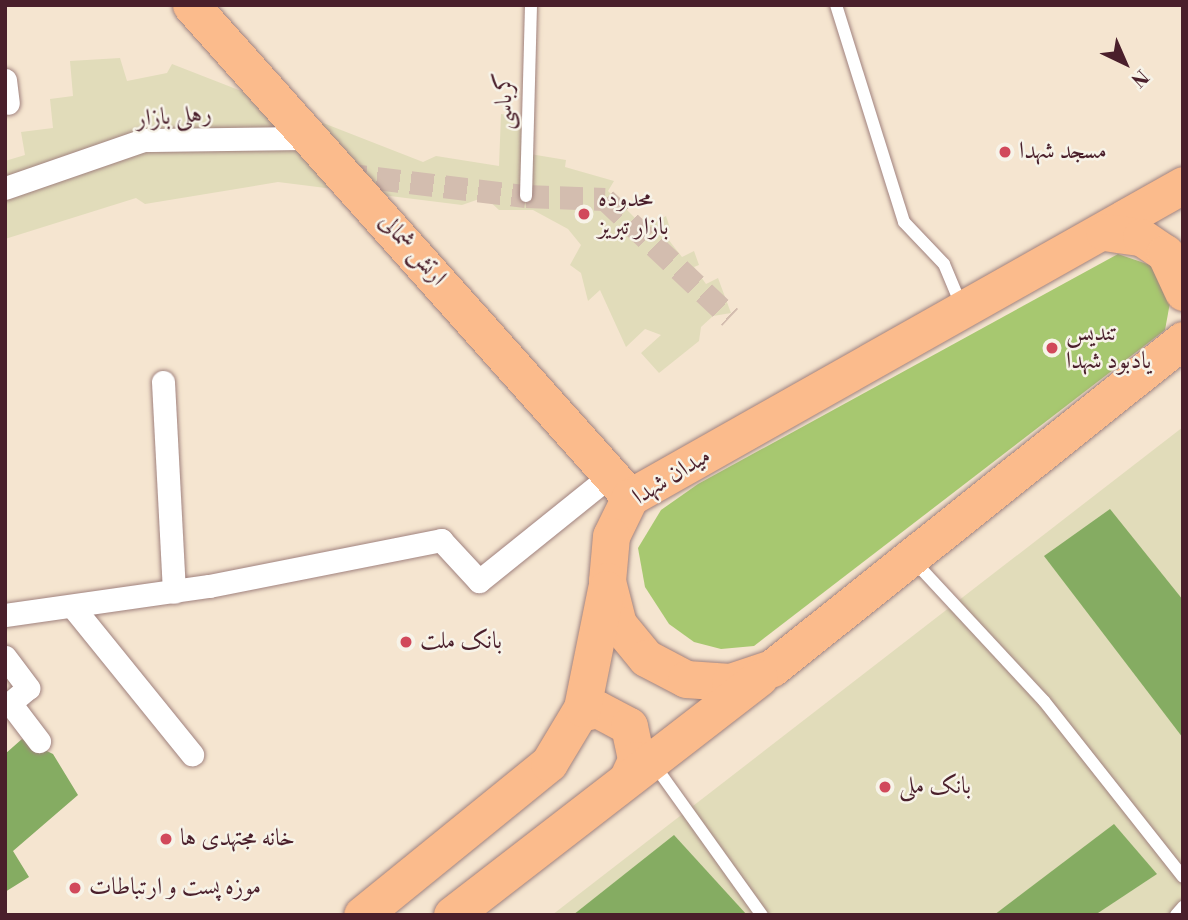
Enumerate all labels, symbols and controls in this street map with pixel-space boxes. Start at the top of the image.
north arrow [1090,28,1160,98]
text: N [1126,64,1153,92]
street label: کرباسی [490,72,520,130]
street label: رهلی بازار [135,100,213,134]
place label: مسجد شهدا [1019,138,1107,166]
marker: مسجد شهدا [997,144,1013,160]
place label: محدوده بازار تبریز [598,186,668,242]
marker: محدوده بازار تبریز [576,206,592,222]
street label: ارتش شمالی [372,208,452,292]
place label: تندیس یادبود شهدا [1066,320,1151,376]
marker: تندیس یادبود شهدا [1044,340,1060,356]
street label: میدان شهدا [628,442,716,512]
place label: بانک ملت [420,628,502,656]
marker: بانک ملت [398,634,414,650]
place label: بانک ملی [899,773,971,801]
marker: بانک ملی [877,779,893,795]
place label: خانه مجتهدی ها [180,825,295,853]
marker: خانه مجتهدی ها [158,831,174,847]
place label: موزه پست و ارتباطات [89,874,261,902]
marker: موزه پست و ارتباطات [67,880,83,896]

